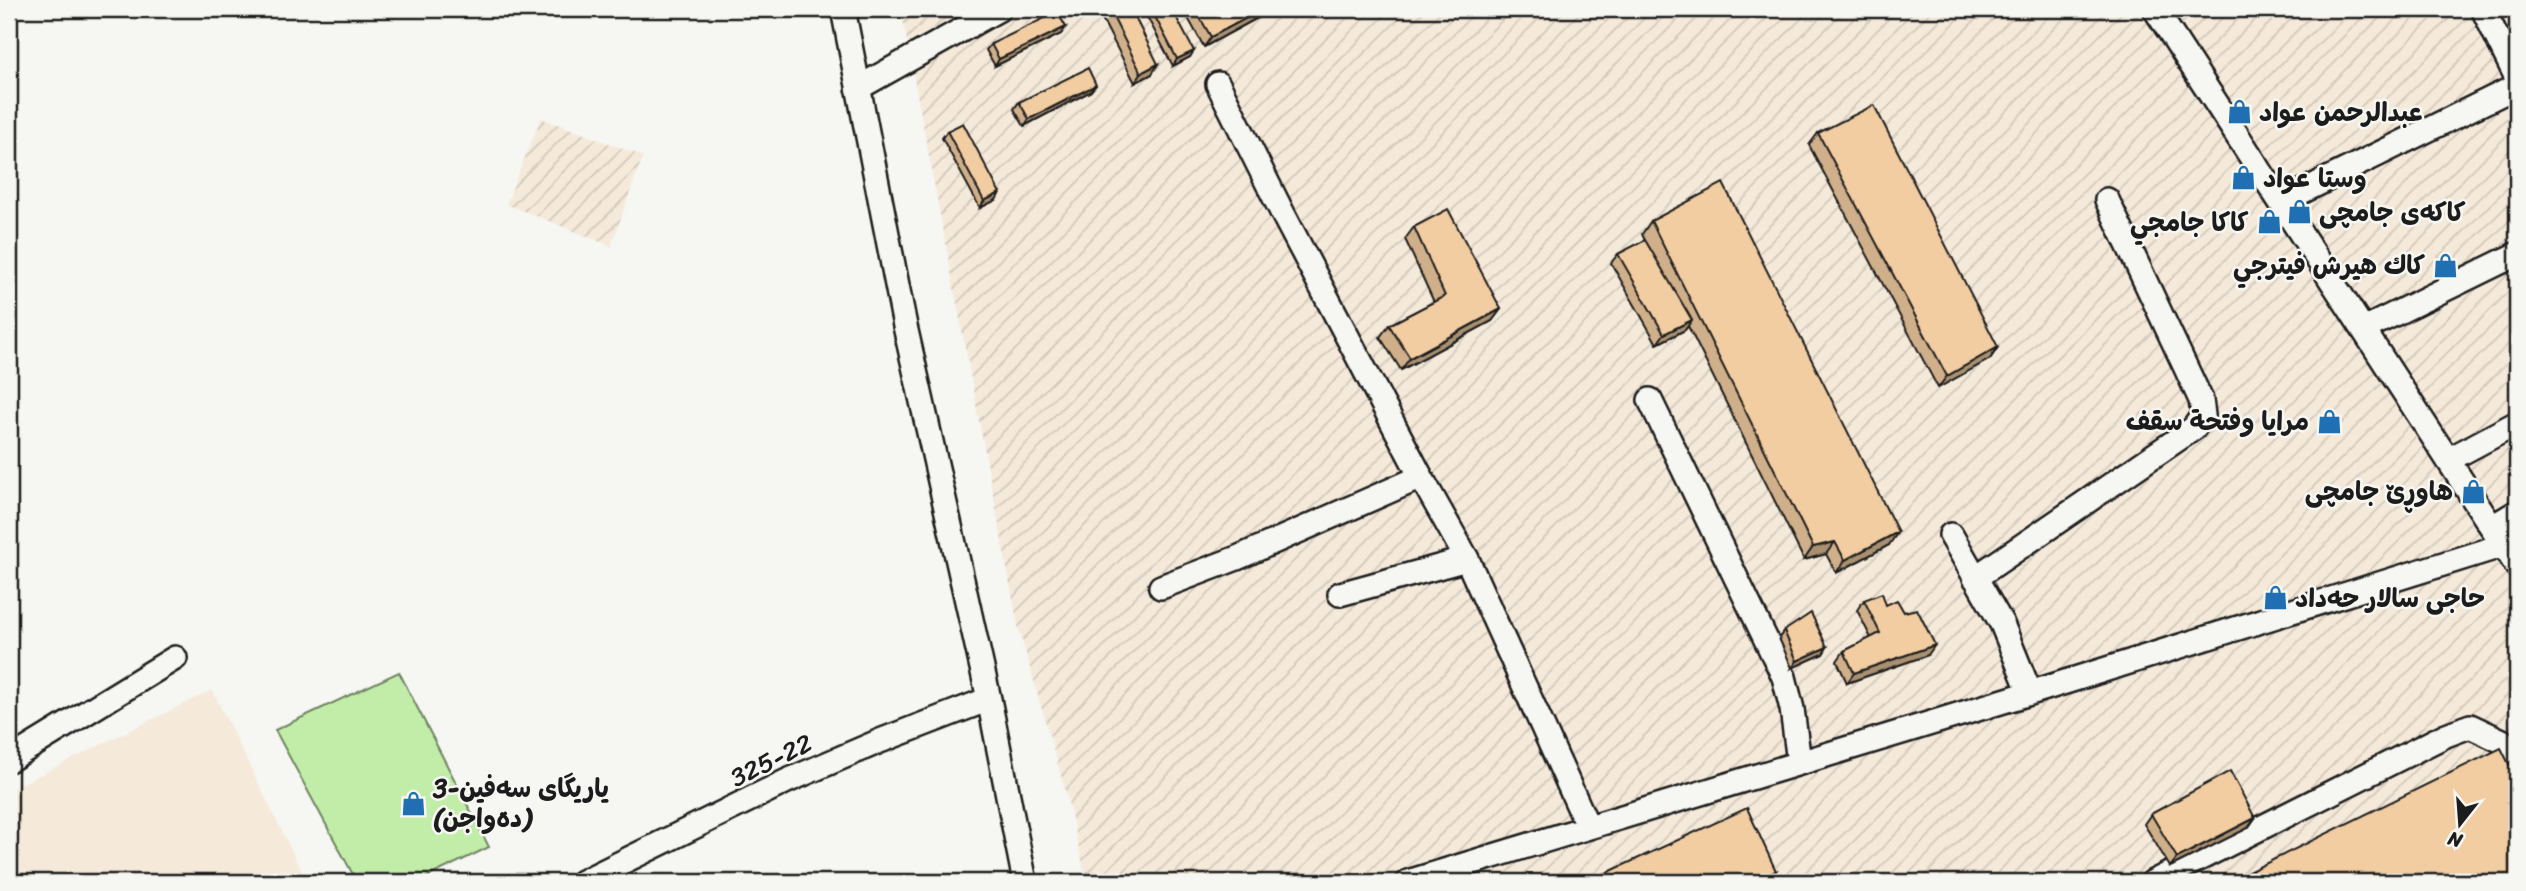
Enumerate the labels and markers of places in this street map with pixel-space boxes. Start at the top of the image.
place label: عبدالرحمن عواد [2259,89,2423,135]
shop icon: عبدالرحمن عواد [2225,98,2253,126]
place label: وستا عواد [2263,155,2367,201]
shop icon: وستا عواد [2229,164,2257,192]
place label: کاکەی جامچی [2319,189,2466,235]
shop icon: کاکەی جامچی [2285,198,2313,226]
place label: كاكا جامجي [2130,199,2249,246]
shop icon: كاكا جامجي [2255,208,2283,236]
place label: كاك هيرش فيترجي [2233,242,2425,289]
shop icon: كاك هيرش فيترجي [2431,251,2459,279]
place label: مرايا وفتحة سقف [2126,398,2309,444]
shop icon: مرايا وفتحة سقف [2315,407,2343,435]
place label: هاوڕێ جامچی [2305,468,2453,514]
shop icon: هاوڕێ جامچی [2459,477,2487,505]
place label: حاجی سالار حەداد [2295,575,2485,621]
shop icon: حاجی سالار حەداد [2261,584,2289,612]
place label: یاریگای سەفین-3 (دەواجن) [432,765,610,841]
shop icon: یاریگای سەفین-3 (دەواجن) [399,789,427,817]

